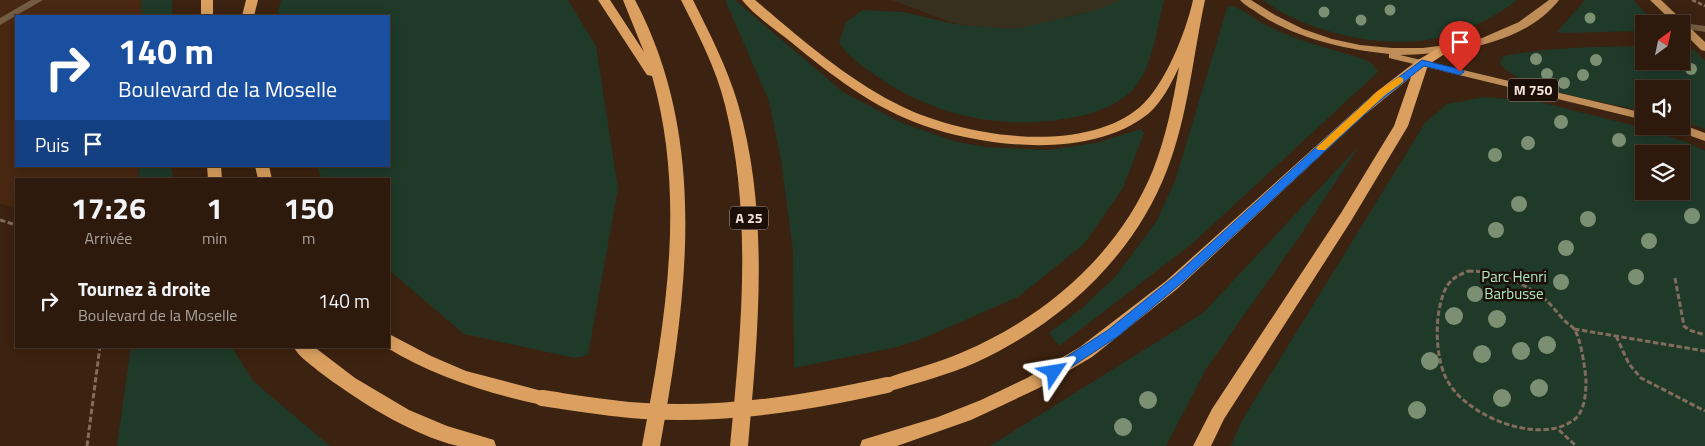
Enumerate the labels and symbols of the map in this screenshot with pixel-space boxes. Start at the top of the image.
north arrow [1635,15,1690,70]
pin [1439,21,1481,72]
road number: M 750 [1508,78,1558,102]
road number: A 25 [730,207,768,230]
park label: Parc Henri Barbusse [1481,265,1547,305]
position arrow [1027,345,1079,397]

